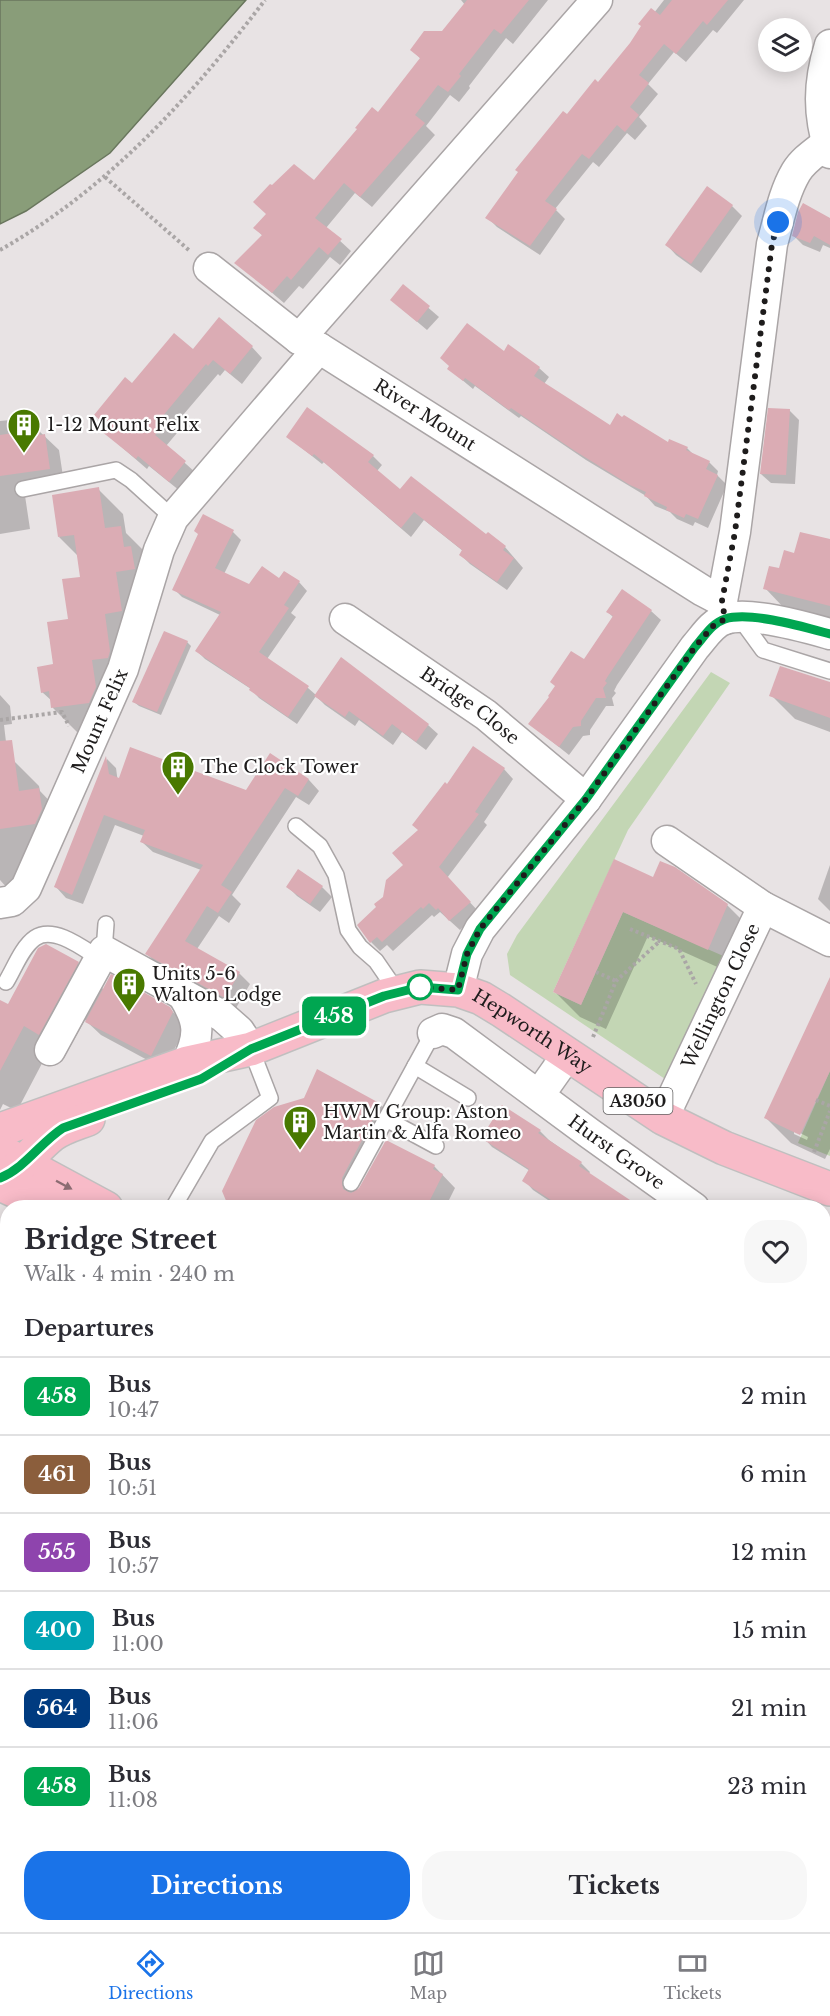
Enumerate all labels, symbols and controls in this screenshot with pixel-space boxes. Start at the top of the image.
map controls [758,18,812,72]
button: layers [758,18,812,72]
your location [763,207,793,237]
street label: River Mount [370,375,480,456]
building icon: 1-12 Mount Felix [6,407,42,454]
place label: 1-12 Mount Felix [47,414,200,436]
street label: Bridge Close [416,662,524,749]
street label: Mount Felix [67,665,133,777]
building icon: The Clock Tower [160,749,196,796]
place label: The Clock Tower [201,756,359,778]
street label: Wellington Close [677,920,765,1073]
place label: Units 5-6 Walton Lodge [151,963,282,1006]
building icon: Units 5-6 Walton Lodge [111,966,147,1013]
unlabelled marker [407,974,433,1000]
street label: Hepworth Way [468,984,596,1079]
line badge: 458 [300,996,368,1036]
text: 458 [314,1003,354,1029]
road number: A3050 [604,1088,672,1114]
place label: HWM Group: Aston Martin & Alfa Romeo [323,1101,521,1144]
building icon: HWM Group: Aston Martin & Alfa Romeo [282,1104,318,1151]
street label: Hurst Grove [564,1110,669,1194]
one-way arrow [56,1180,73,1190]
button: heart [744,1220,807,1283]
text: Bridge Street [24,1222,217,1257]
text: Walk · 4 min · 240 m [24,1262,235,1286]
text: Departures [24,1315,154,1342]
text: Bus [108,1371,151,1398]
text: 458 [37,1383,77,1409]
text: 2 min [741,1383,807,1410]
text: 10:47 [108,1398,159,1422]
text: Bus [108,1449,151,1476]
text: 461 [38,1461,76,1487]
text: 6 min [740,1461,807,1488]
text: 10:51 [108,1476,157,1500]
text: Bus [108,1527,151,1554]
text: 555 [38,1539,76,1565]
text: 12 min [731,1539,807,1566]
text: 10:57 [108,1554,158,1578]
text: Bus [112,1605,155,1632]
text: 400 [36,1617,82,1643]
text: 15 min [732,1617,807,1644]
text: 11:00 [112,1632,164,1656]
text: Bus [108,1683,151,1710]
text: 564 [37,1695,77,1721]
text: 21 min [731,1695,807,1722]
text: 11:06 [108,1710,159,1734]
text: Bus [108,1761,151,1788]
text: 458 [37,1773,77,1799]
text: 23 min [727,1773,807,1800]
text: 11:08 [108,1788,158,1812]
button: Directions [24,1851,410,1920]
button: Tickets [422,1851,807,1920]
tab: Directions [108,1947,193,2003]
tab: Map [410,1947,447,2003]
tab: Tickets [664,1947,722,2003]

